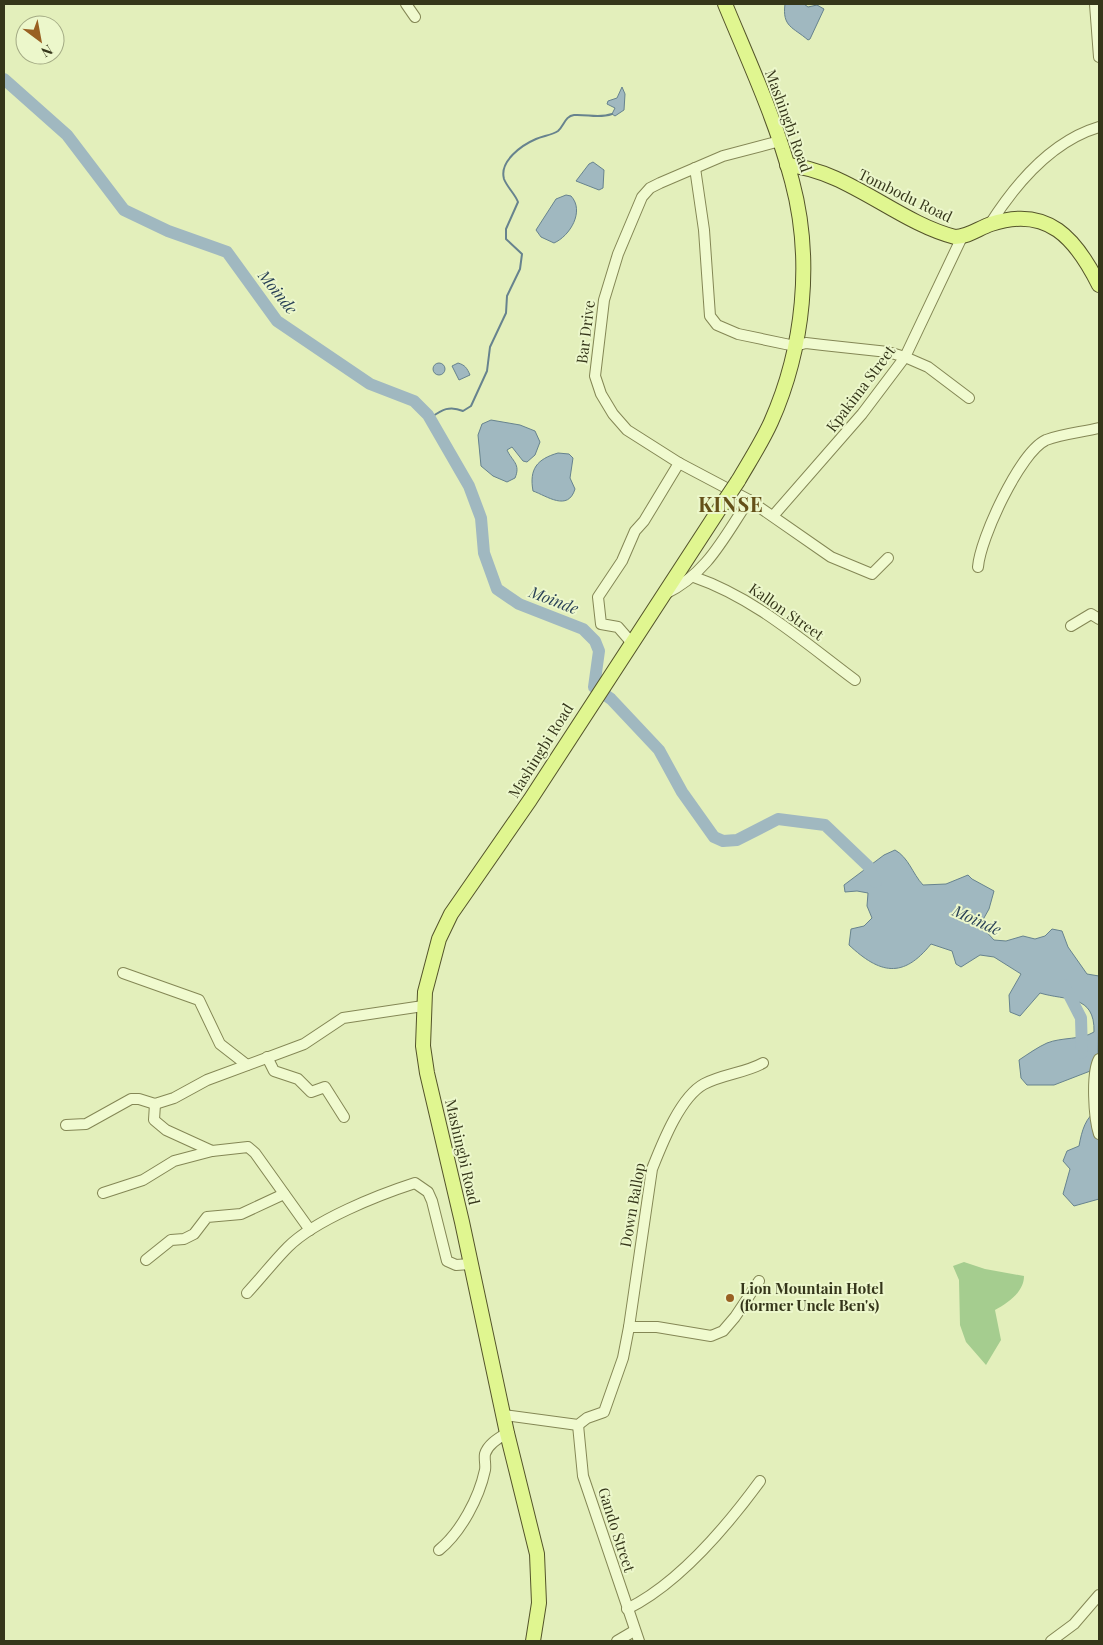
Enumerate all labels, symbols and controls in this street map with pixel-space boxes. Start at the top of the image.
north arrow [15,15,65,65]
text: N [38,41,56,62]
street label: Mashingbi Road [761,67,817,175]
street label: Tombodu Road [855,164,956,227]
water label: Moinde [254,265,303,318]
street label: Bar Drive [571,299,599,365]
street label: Kpakima Street [821,341,900,436]
district label: KINSE [698,490,764,517]
street label: Kallon Street [745,578,828,645]
water label: Moinde [526,580,582,619]
street label: Mashingbi Road [503,699,577,801]
water label: Moinde [949,899,1005,940]
street label: Mashingbi Road [441,1097,485,1207]
street label: Down Ballop [615,1161,649,1249]
place label: Lion Mountain Hotel (former Uncle Ben's) [740,1278,884,1315]
marker: Lion Mountain Hotel (former Uncle Ben's) [724,1292,736,1304]
street label: Gando Street [594,1485,640,1575]

